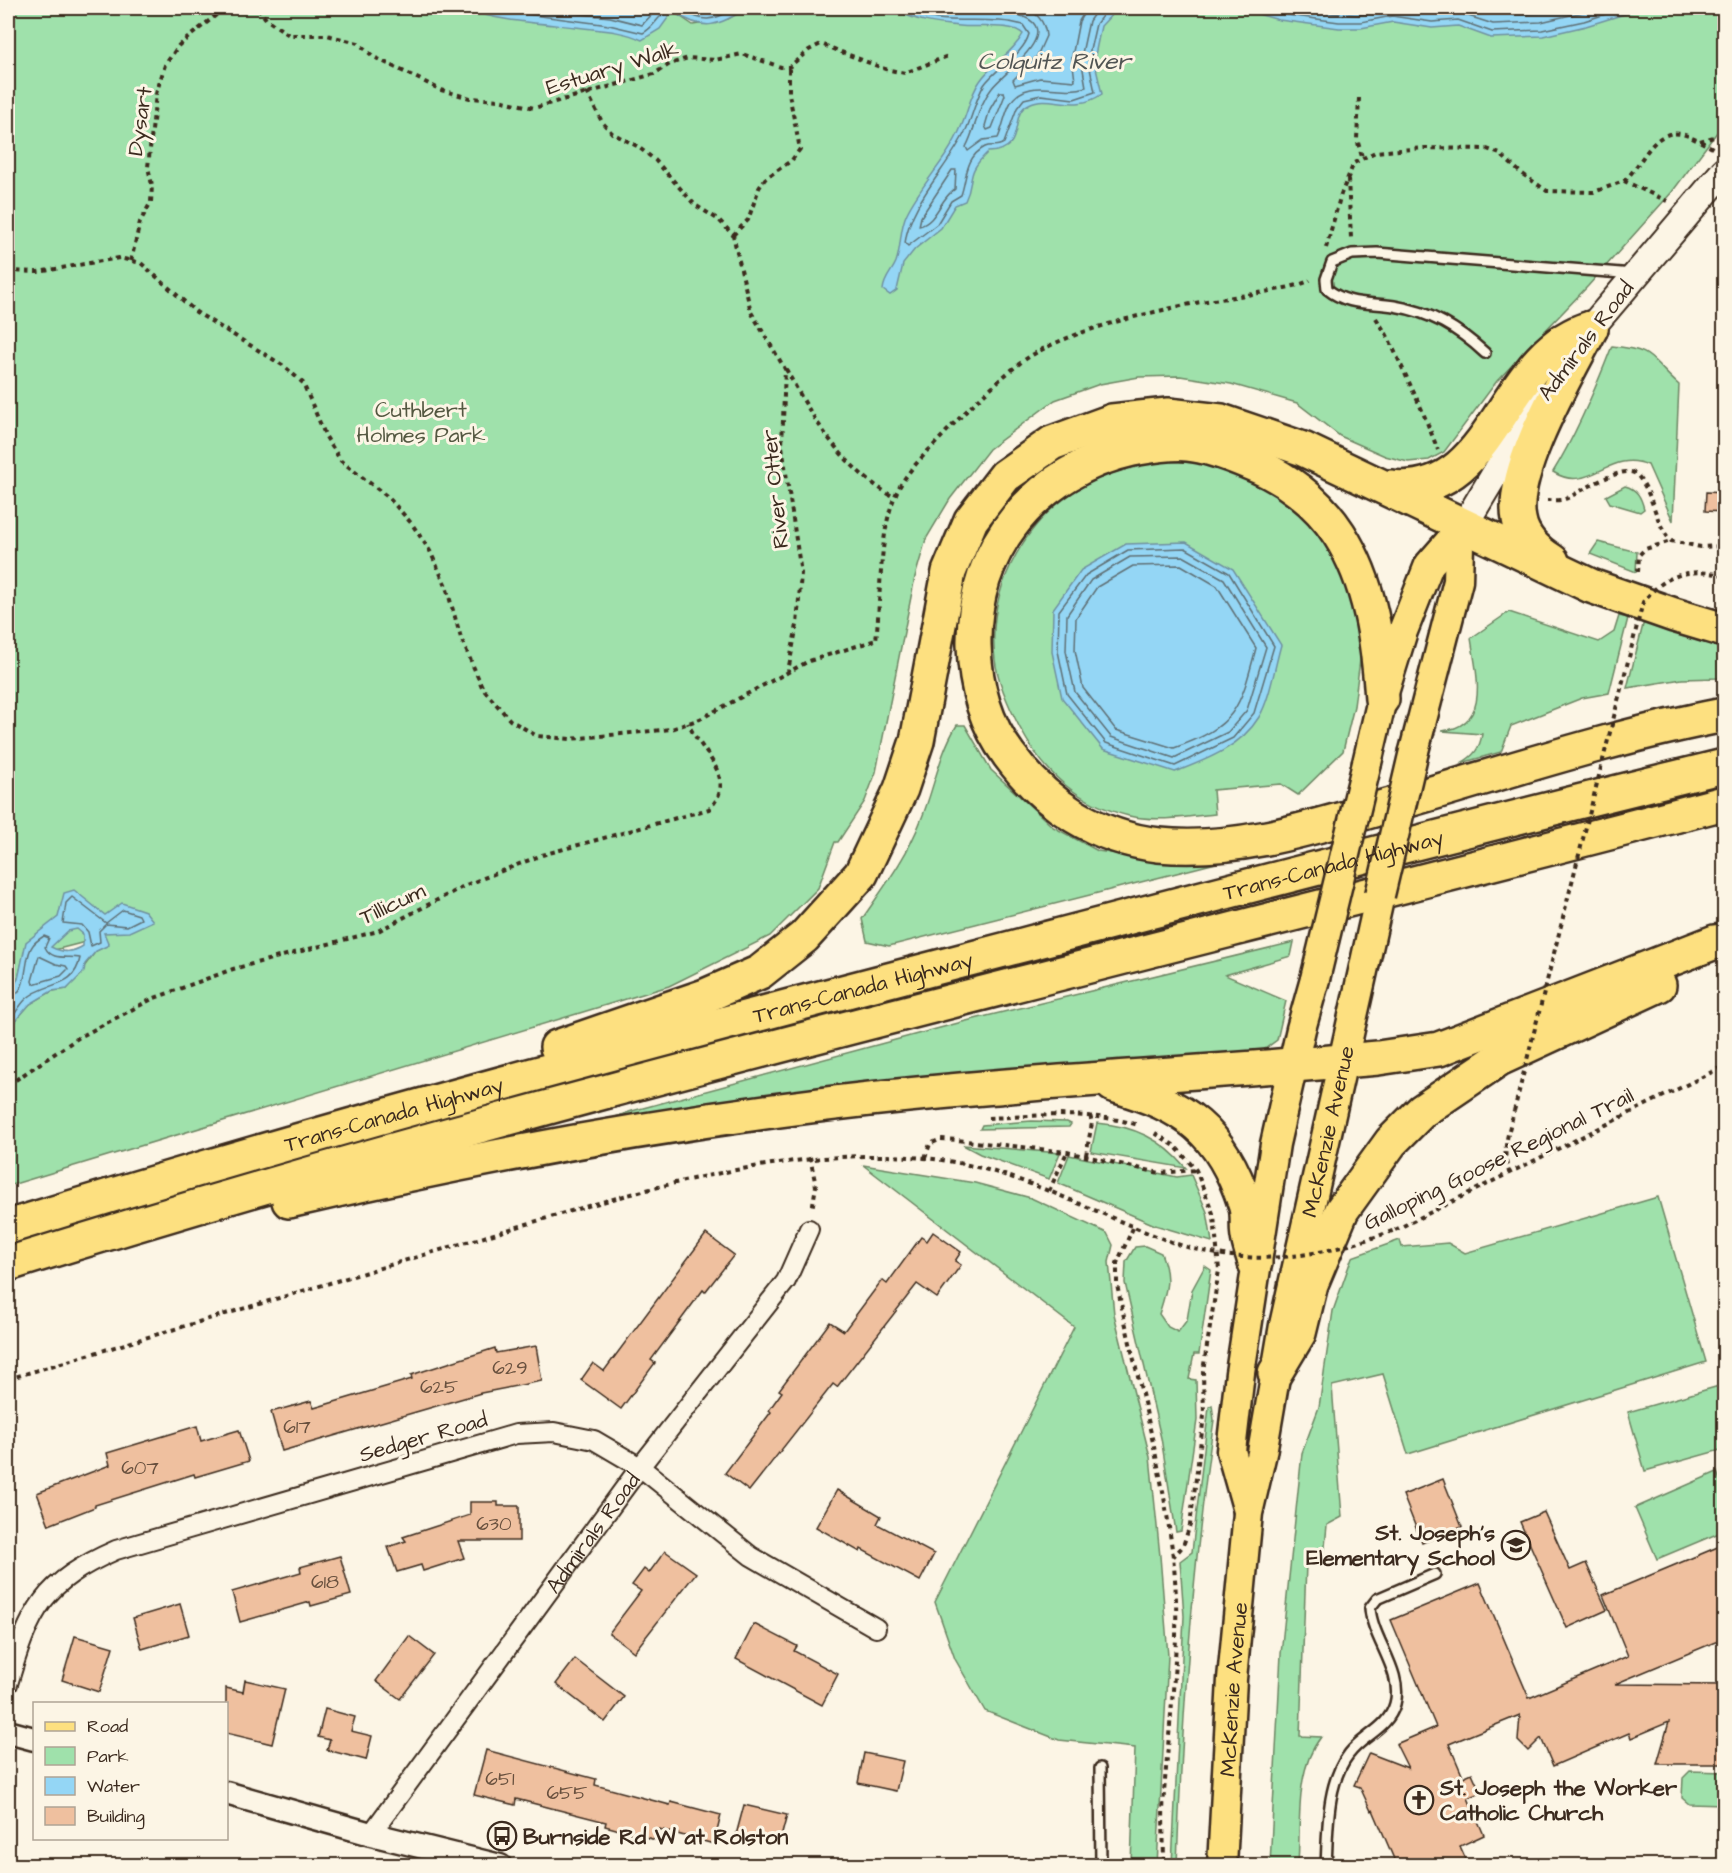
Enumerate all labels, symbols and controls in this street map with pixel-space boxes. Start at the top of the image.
street label: Estuary Walk [542,33,683,104]
water label: Colquitz River [977,45,1133,79]
street label: Dysart [120,84,162,158]
street label: Admirals Road [1531,274,1642,407]
park label: Cuthbert Holmes Park [357,395,486,451]
street label: River Otter [754,428,797,550]
street label: Trans-Canada Highway [1220,823,1447,909]
street label: Tillicum [355,876,431,933]
street label: Trans-Canada Highway [750,945,977,1032]
street label: McKenzie Avenue [1295,1043,1363,1220]
street label: Trans-Canada Highway [281,1070,507,1161]
street label: Galloping Goose Regional Trail [1358,1080,1639,1239]
house number: 629 [492,1354,528,1382]
house number: 625 [420,1373,458,1401]
street label: Sedger Road [356,1404,491,1472]
house number: 617 [283,1413,311,1441]
house number: 607 [121,1454,159,1482]
street label: Admirals Road [539,1466,648,1600]
house number: 630 [476,1510,512,1538]
place label: St. Joseph's Elementary School [1306,1518,1496,1576]
school or university icon: St. Joseph's Elementary School [1500,1529,1532,1561]
house number: 618 [311,1568,339,1596]
street label: McKenzie Avenue [1213,1601,1256,1777]
legend [33,1702,228,1840]
text: Road [87,1714,128,1739]
text: Park [87,1744,129,1769]
house number: 651 [485,1765,515,1793]
place label: St. Joseph the Worker Catholic Church [1439,1773,1678,1829]
text: Water [87,1774,140,1799]
house number: 655 [547,1779,587,1807]
church icon: St. Joseph the Worker Catholic Church [1403,1784,1435,1816]
text: Building [87,1804,145,1830]
bus stop icon: Burnside Rd W at Rolston [486,1820,518,1852]
place label: Burnside Rd W at Rolston [523,1822,788,1853]

